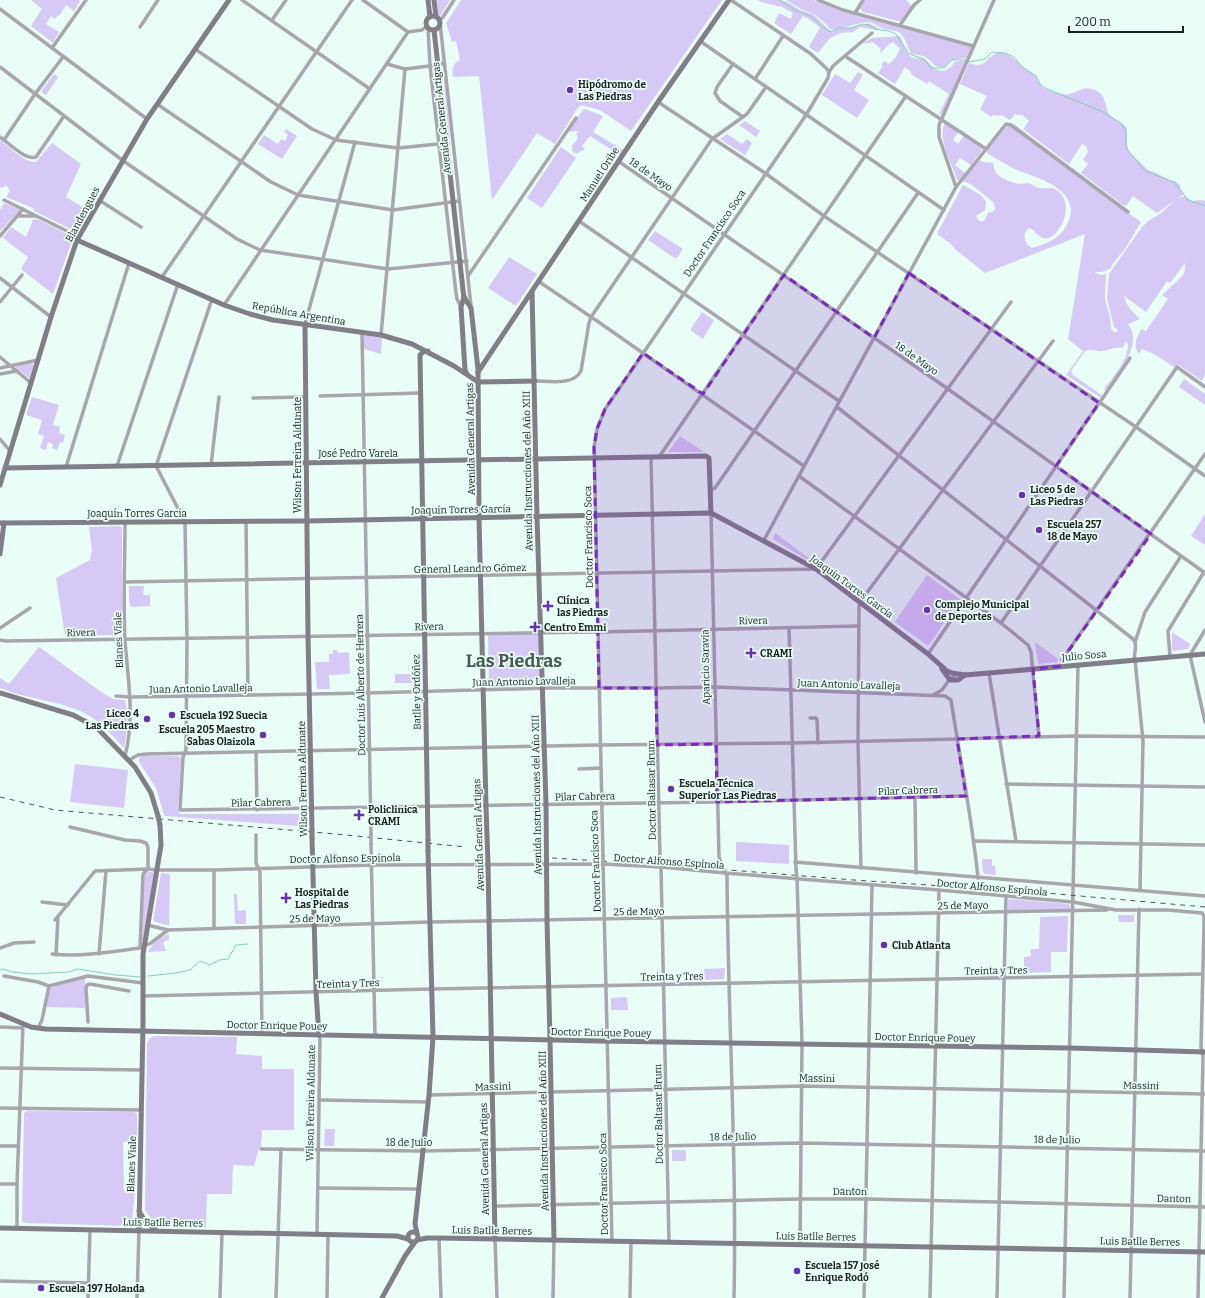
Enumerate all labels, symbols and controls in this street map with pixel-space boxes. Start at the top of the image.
scale bar [1069,8,1183,34]
text: 200 m [1075,15,1111,29]
street label: Avenida General Artigas [430,61,454,174]
place label: Hipódromo de Las Piedras [578,78,646,103]
marker: Hipódromo de Las Piedras [565,85,575,95]
street label: Manuel Oribe [578,145,622,204]
street label: 18 de Mayo [626,156,675,194]
street label: Blandengues [63,185,103,244]
street label: Doctor Francisco Soca [681,187,749,279]
street label: República Argentina [251,299,347,328]
street label: 18 de Mayo [892,340,941,378]
street label: Avenida General Artigas [464,382,478,495]
street label: Avenida Instrucciones del Año XIII [521,390,535,551]
street label: Wilson Ferreira Aldunate [292,397,304,513]
street label: José Pedro Varela [317,448,398,460]
place label: Liceo 5 de Las Piedras [1030,484,1084,508]
street label: Doctor Francisco Soca [582,485,596,588]
marker: Liceo 5 de Las Piedras [1017,490,1027,500]
street label: Joaquín Torres García [410,502,512,517]
street label: Joaquín Torres García [86,507,187,520]
place label: Escuela 257 18 de Mayo [1047,519,1102,543]
marker: Escuela 257 18 de Mayo [1034,525,1044,535]
street label: Joaquín Torres García [807,551,896,621]
street label: General Leandro Gómez [414,562,527,576]
place label: Clínica las Piedras [557,594,608,619]
place label: Complejo Municipal de Deportes [935,599,1029,623]
marker: Clínica las Piedras [542,600,554,612]
marker: Complejo Municipal de Deportes [922,605,932,615]
street label: Blanes Viale [112,612,126,668]
street label: Doctor Luis Alberto de Herrera [354,613,368,756]
street label: Rivera [738,615,768,627]
street label: Rivera [414,621,444,633]
marker: Centro Emmi [529,621,541,633]
place label: Centro Emmi [544,622,607,634]
street label: Rivera [66,627,96,639]
street label: Aparicio Saravia [699,629,713,705]
marker: CRAMI [745,647,757,659]
place label: CRAMI [760,648,793,660]
street label: Julio Sosa [1060,648,1107,664]
district label: Las Piedras [466,650,562,672]
street label: Batlle y Ordóñez [410,654,424,730]
street label: Juan Antonio Lavalleja [471,675,576,689]
street label: Juan Antonio Lavalleja [796,677,901,693]
street label: Juan Antonio Lavalleja [148,682,253,696]
place label: Liceo 4 Las Piedras [85,708,139,732]
marker: Escuela 192 Suecia [167,710,177,720]
place label: Escuela 192 Suecia [180,710,268,722]
marker: Liceo 4 Las Piedras [142,714,152,724]
street label: Avenida Instrucciones del Año XIII [530,714,544,875]
street label: Wilson Ferreira Aldunate [296,721,310,837]
place label: Escuela 205 Maestro Sabas Olaizola [159,724,255,748]
marker: Escuela 205 Maestro Sabas Olaizola [258,730,268,740]
street label: Doctor Baltasar Brum [645,739,659,840]
place label: Escuela Técnica Superior Las Piedras [679,777,776,802]
street label: Avenida General Artigas [471,778,487,891]
marker: Escuela Técnica Superior Las Piedras [666,784,676,794]
street label: Pilar Cabrera [878,784,939,798]
street label: Pilar Cabrera [555,790,616,804]
street label: Pilar Cabrera [231,796,292,810]
place label: Policlinica CRAMI [368,804,418,828]
marker: Policlinica CRAMI [353,809,365,821]
street label: Doctor Francisco Soca [588,809,604,912]
street label: Doctor Alfonso Espínola [289,851,401,866]
street label: Doctor Alfonso Espínola [613,851,726,872]
street label: Doctor Alfonso Espínola [936,876,1049,899]
place label: Hospital de Las Piedras [295,887,349,911]
marker: Hospital de Las Piedras [280,892,292,904]
street label: 25 de Mayo [937,900,989,912]
street label: 25 de Mayo [613,906,665,918]
street label: 25 de Mayo [289,913,341,925]
marker: Club Atlanta [879,940,889,950]
place label: Club Atlanta [892,940,951,952]
street label: Treinta y Tres [964,964,1028,978]
street label: Treinta y Tres [640,970,704,984]
street label: Treinta y Tres [316,977,380,991]
street label: Doctor Enrique Pouey [226,1019,328,1033]
street label: Doctor Enrique Pouey [550,1026,652,1040]
street label: Doctor Enrique Pouey [874,1031,976,1045]
street label: Wilson Ferreira Aldunate [304,1045,318,1161]
street label: Avenida Instrucciones del Año XIII [537,1050,551,1211]
street label: Doctor Baltasar Brum [652,1063,666,1164]
street label: Massini [799,1073,835,1085]
street label: Massini [475,1080,511,1094]
street label: Massini [1123,1080,1159,1092]
street label: Avenida General Artigas [478,1102,492,1215]
street label: 18 de Julio [710,1131,757,1143]
street label: Doctor Francisco Soca [597,1132,611,1235]
street label: 18 de Julio [1034,1134,1081,1146]
street label: Blanes Viale [125,1136,139,1192]
street label: 18 de Julio [386,1137,432,1149]
street label: Danton [833,1186,868,1198]
street label: Danton [1157,1193,1192,1205]
street label: Luis Batlle Berres [123,1216,203,1230]
street label: Luis Batlle Berres [452,1224,532,1238]
street label: Luis Batlle Berres [776,1230,856,1244]
street label: Luis Batlle Berres [1100,1235,1180,1249]
place label: Escuela 157 José Enrique Rodó [805,1259,880,1284]
marker: Escuela 157 José Enrique Rodó [792,1266,802,1276]
marker: Escuela 197 Holanda [36,1283,46,1293]
place label: Escuela 197 Holanda [49,1283,145,1295]

